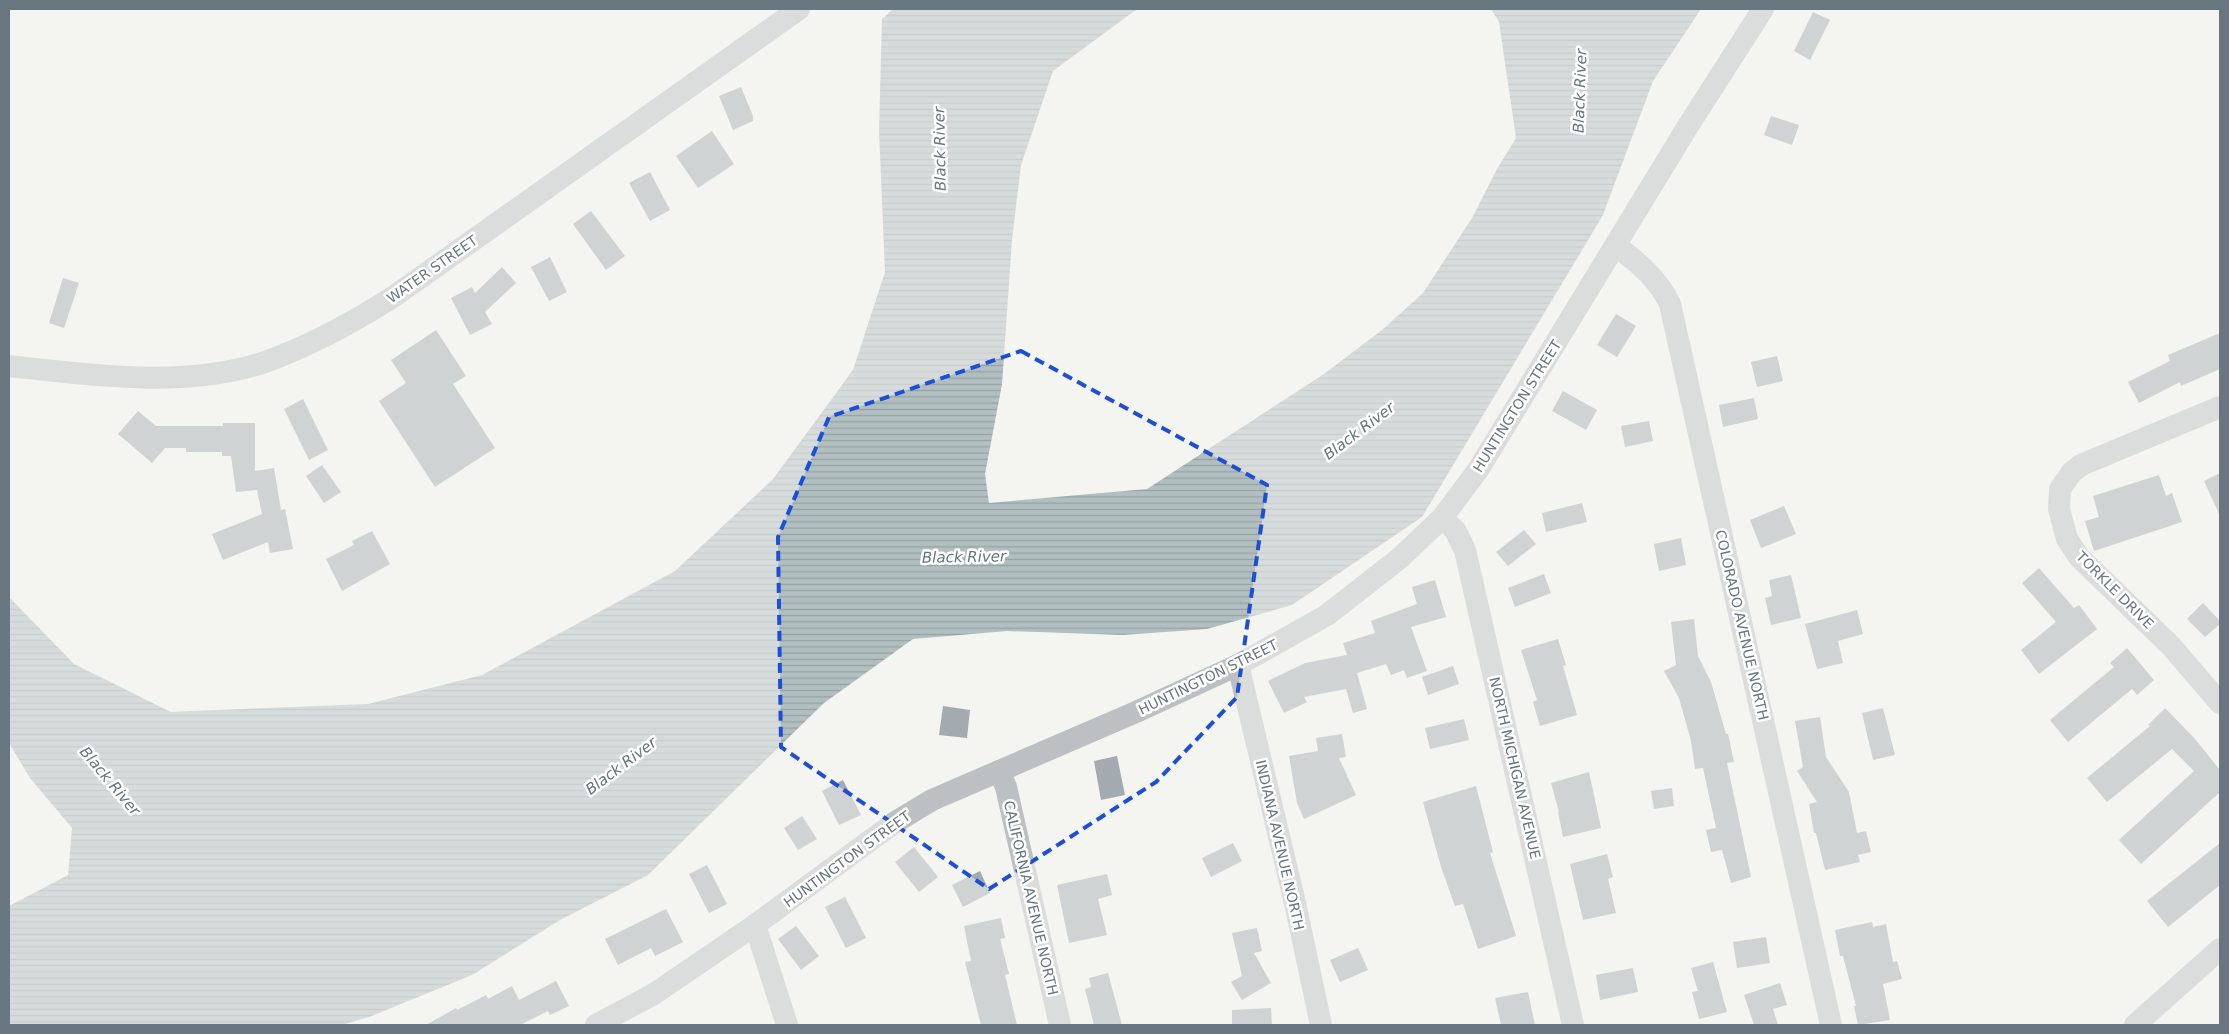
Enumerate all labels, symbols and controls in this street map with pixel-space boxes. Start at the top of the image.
water label: Black River [1570,48,1590,133]
water label: Black River [930,106,950,191]
street label: WATER STREET [384,232,481,306]
street label: HUNTINGTON STREET [1470,337,1564,475]
water label: Black River [1320,398,1399,464]
street label: COLORADO AVENUE NORTH [1712,528,1772,722]
water label: Black River [922,547,1007,567]
street label: TORKLE DRIVE [2072,547,2157,632]
street label: HUNTINGTON STREET [1136,636,1281,718]
street label: NORTH MICHIGAN AVENUE [1486,675,1544,861]
water label: Black River [582,733,661,799]
water label: Black River [76,743,144,820]
street label: INDIANA AVENUE NORTH [1253,758,1307,932]
street label: CALIFORNIA AVENUE NORTH [1001,799,1061,997]
street label: HUNTINGTON STREET [781,807,914,910]

